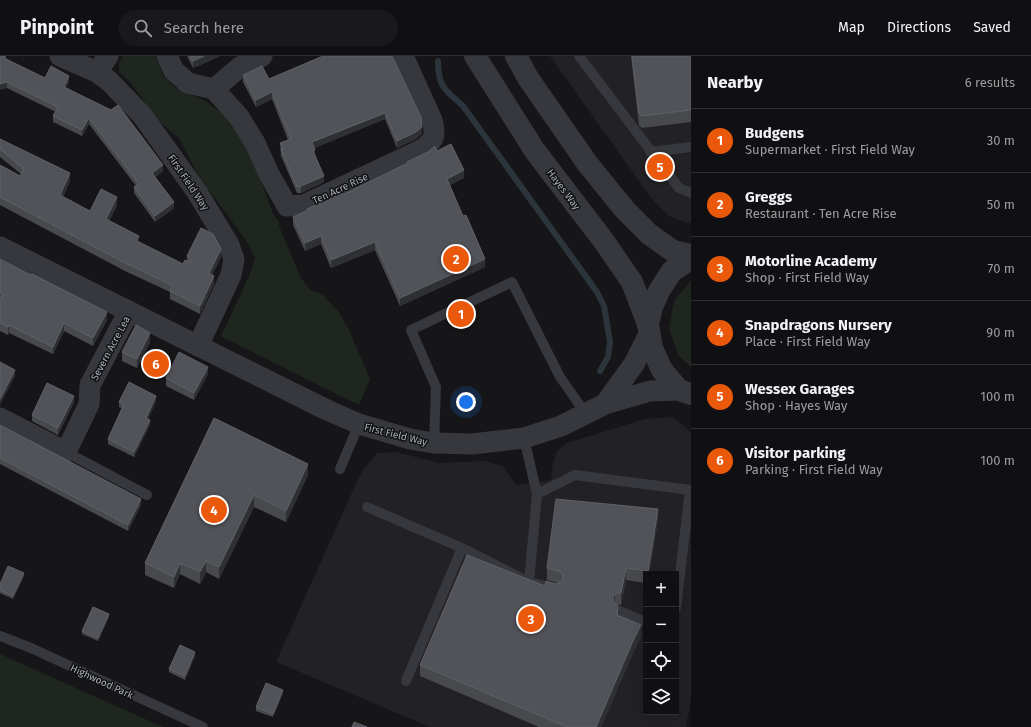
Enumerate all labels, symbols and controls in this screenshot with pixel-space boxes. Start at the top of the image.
search box [118,10,398,46]
text: Pinpoint [20,16,94,39]
icon: search [132,17,154,39]
text: Search here [164,19,244,37]
text: Map [838,19,865,36]
text: Directions [887,19,951,36]
text: Saved [973,19,1011,36]
text: Nearby [707,72,762,93]
text: 6 results [965,75,1015,90]
text: Budgens [745,124,804,142]
text: 1 [717,133,723,148]
text: 30 m [987,133,1015,148]
text: Supermarket · First Field Way [745,142,915,157]
street label: First Field Way [165,152,211,213]
pin: 5 [647,152,673,182]
street label: Hayes Way [544,167,582,212]
street label: Ten Acre Rise [311,171,370,207]
text: Greggs [745,188,792,206]
text: 2 [717,197,723,212]
text: 50 m [987,197,1015,212]
text: Restaurant · Ten Acre Rise [745,206,897,221]
pin: 2 [443,244,469,274]
text: Motorline Academy [745,252,877,270]
text: 3 [717,261,723,276]
text: 70 m [988,261,1015,276]
text: Shop · First Field Way [745,270,869,285]
pin: 1 [448,299,474,329]
street label: Severn Acre Lea [89,314,133,383]
text: Snapdragons Nursery [745,316,892,334]
text: 4 [716,325,724,340]
text: 90 m [986,325,1015,340]
text: Place · First Field Way [745,334,870,349]
pin: 6 [143,349,169,379]
text: Wessex Garages [745,380,854,398]
text: 5 [717,389,723,404]
text: 100 m [980,389,1015,404]
your location [456,392,476,412]
text: Shop · Hayes Way [745,398,847,413]
street label: First Field Way [363,421,429,449]
text: Visitor parking [745,444,846,462]
text: 6 [716,453,724,468]
text: 100 m [980,453,1015,468]
text: Parking · First Field Way [745,462,883,477]
pin: 4 [201,495,227,525]
map controls [643,571,679,715]
button: + [643,571,679,607]
pin: 3 [518,604,544,634]
button: − [643,607,679,643]
button: locate [643,643,679,679]
street label: Highwood Park [68,662,136,702]
button: layers [643,679,679,715]

